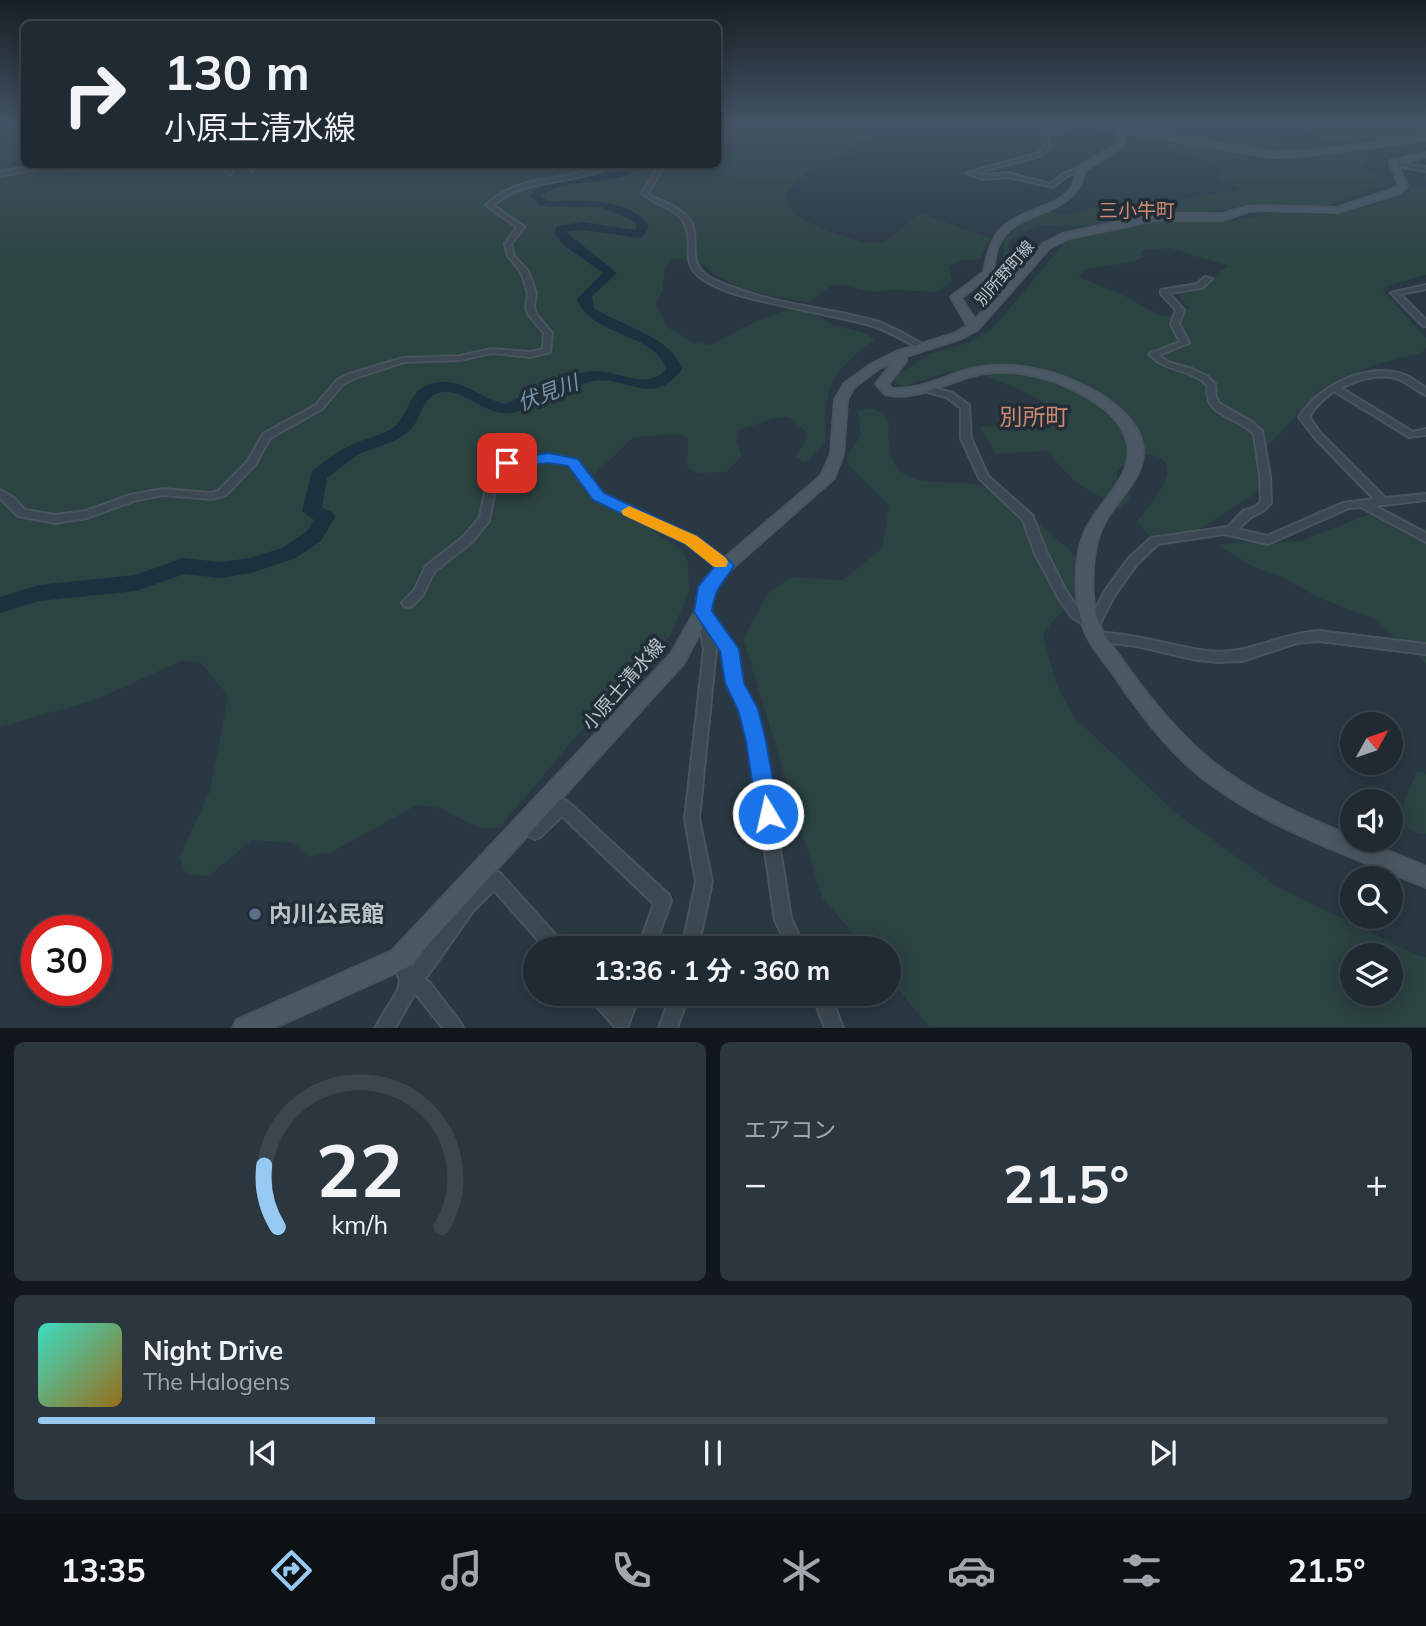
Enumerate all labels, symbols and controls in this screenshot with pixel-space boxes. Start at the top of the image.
text: 130 m [164,41,310,102]
icon: right [49,49,140,140]
text: 小原土清水線 [164,107,356,147]
district label: 三小牛町 [1099,198,1175,222]
street label: 別所野町線 [970,236,1038,310]
water label: 伏見川 [514,368,584,415]
district label: 別所町 [1000,402,1069,431]
pin [477,433,537,493]
icon: arrive [488,444,526,482]
street label: 小原土清水線 [577,633,669,735]
north arrow [1340,712,1404,775]
map controls [1340,712,1403,1006]
position arrow [731,777,805,851]
button: sound [1340,789,1403,852]
button: search [1340,866,1403,929]
place label: 内川公民館 [269,899,384,928]
marker: 内川公民館 [247,906,263,922]
speed limit sign: 30 [21,915,112,1006]
button: layers [1340,943,1403,1006]
text: 13:36 · 1 分 · 360 m [594,954,830,987]
text: エアコン [744,1115,836,1144]
text: 22 [316,1125,404,1216]
text: 21.5° [1003,1151,1129,1216]
text: − [744,1159,767,1207]
text: + [1365,1159,1388,1207]
text: km/h [332,1209,388,1240]
text: Night Drive [143,1334,283,1367]
text: The Halogens [143,1367,290,1396]
icon: previous [244,1434,282,1472]
icon: pause [694,1434,732,1472]
icon: next [1144,1434,1182,1472]
icon: directions [267,1546,316,1595]
icon: music [437,1546,486,1595]
icon: phone [607,1546,656,1595]
icon: climate [777,1546,826,1595]
icon: car [947,1546,996,1595]
icon: filters [1117,1546,1166,1595]
text: 13:35 [61,1550,145,1590]
text: 21.5° [1288,1550,1365,1590]

